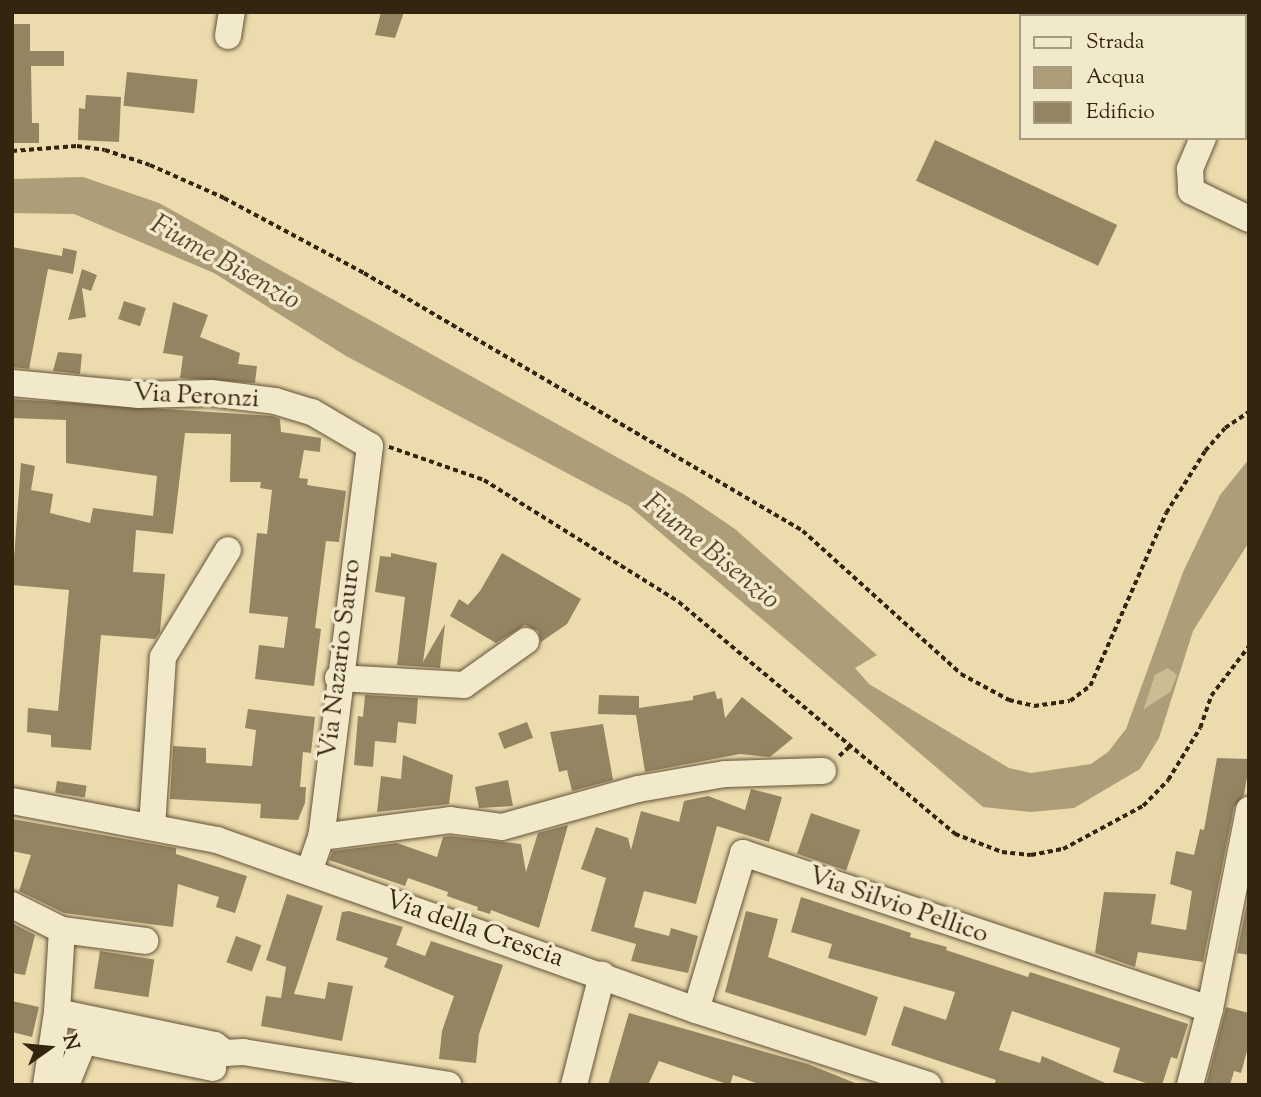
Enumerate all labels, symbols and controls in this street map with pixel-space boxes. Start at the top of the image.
legend [1020,14,1247,140]
text: Strada [1086,28,1145,58]
text: Acqua [1086,63,1145,93]
text: Edificio [1086,98,1155,128]
water label: Fiume Bisenzio [144,208,306,318]
street label: Via Peronzi [132,378,260,416]
water label: Fiume Bisenzio [636,487,786,617]
street label: Via Nazario Sauro [313,557,369,761]
street label: Via Silvio Pellico [804,861,992,951]
street label: Via della Crescia [381,885,567,975]
north arrow [14,1013,84,1083]
text: N [55,1032,85,1053]

